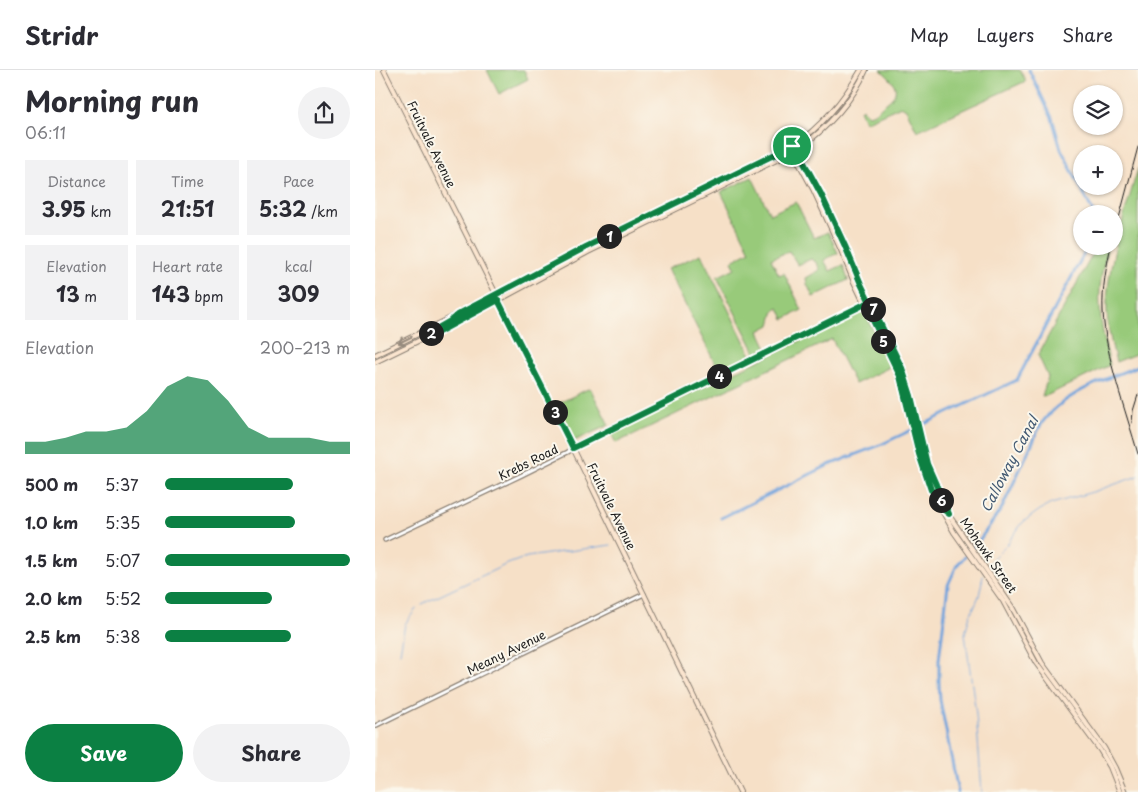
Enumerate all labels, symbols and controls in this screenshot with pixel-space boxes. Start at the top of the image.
text: Stridr [25,17,98,53]
text: Map [910,21,949,48]
text: Layers [977,21,1034,48]
text: Share [1062,21,1113,48]
text: Morning run [25,79,199,122]
map controls [1073,85,1123,255]
button: layers [1073,85,1123,135]
button: share [298,87,350,139]
street label: Fruitvale Avenue [403,97,461,191]
text: 06:11 [25,120,66,144]
pin [771,125,813,167]
icon: arrive [778,132,806,160]
button: + [1073,145,1123,195]
text: Distance [47,171,106,192]
text: Time [171,171,204,192]
text: Pace [283,171,314,192]
text: 3.95 [41,192,86,224]
text: 21:51 [161,192,214,224]
text: 5:32 [259,192,307,224]
text: km [86,201,112,222]
text: /km [307,201,338,222]
button: − [1073,205,1123,255]
pin: 1 [597,224,621,248]
text: 1 [606,226,613,247]
text: Elevation [46,256,107,277]
text: Heart rate [152,256,223,277]
text: kcal [285,256,312,277]
text: 13 [56,277,80,309]
text: 143 [151,277,190,309]
text: 309 [278,277,319,309]
text: m [80,286,97,307]
text: bpm [190,286,224,307]
pin: 7 [861,296,885,322]
text: 7 [869,299,878,320]
pin: 2 [419,320,443,346]
text: 2 [427,323,436,344]
pin: 5 [871,328,895,354]
text: 5 [879,331,888,352]
text: Elevation [25,335,94,359]
text: 200–213 m [260,335,350,359]
one-way arrow [398,336,413,346]
pin: 4 [707,364,731,388]
text: 4 [715,366,724,387]
pin: 3 [543,400,567,424]
text: 3 [551,402,560,423]
water label: Calloway Canal [975,410,1044,516]
street label: Krebs Road [495,440,561,484]
street label: Fruitvale Avenue [583,459,641,553]
text: 500 m [25,472,78,496]
text: 5:37 [105,472,139,496]
pin: 6 [929,488,953,512]
text: 6 [937,490,946,511]
text: 1.0 km [25,510,78,534]
text: 5:35 [105,510,140,534]
street label: Mohawk Street [956,513,1022,597]
text: 1.5 km [25,548,78,572]
text: 5:07 [105,548,140,572]
text: 2.0 km [25,586,82,610]
text: 5:52 [105,586,141,610]
text: 2.5 km [25,624,81,648]
text: 5:38 [105,624,140,648]
street label: Meany Avenue [464,625,549,679]
button: Save [25,724,183,782]
button: Share [193,724,350,782]

